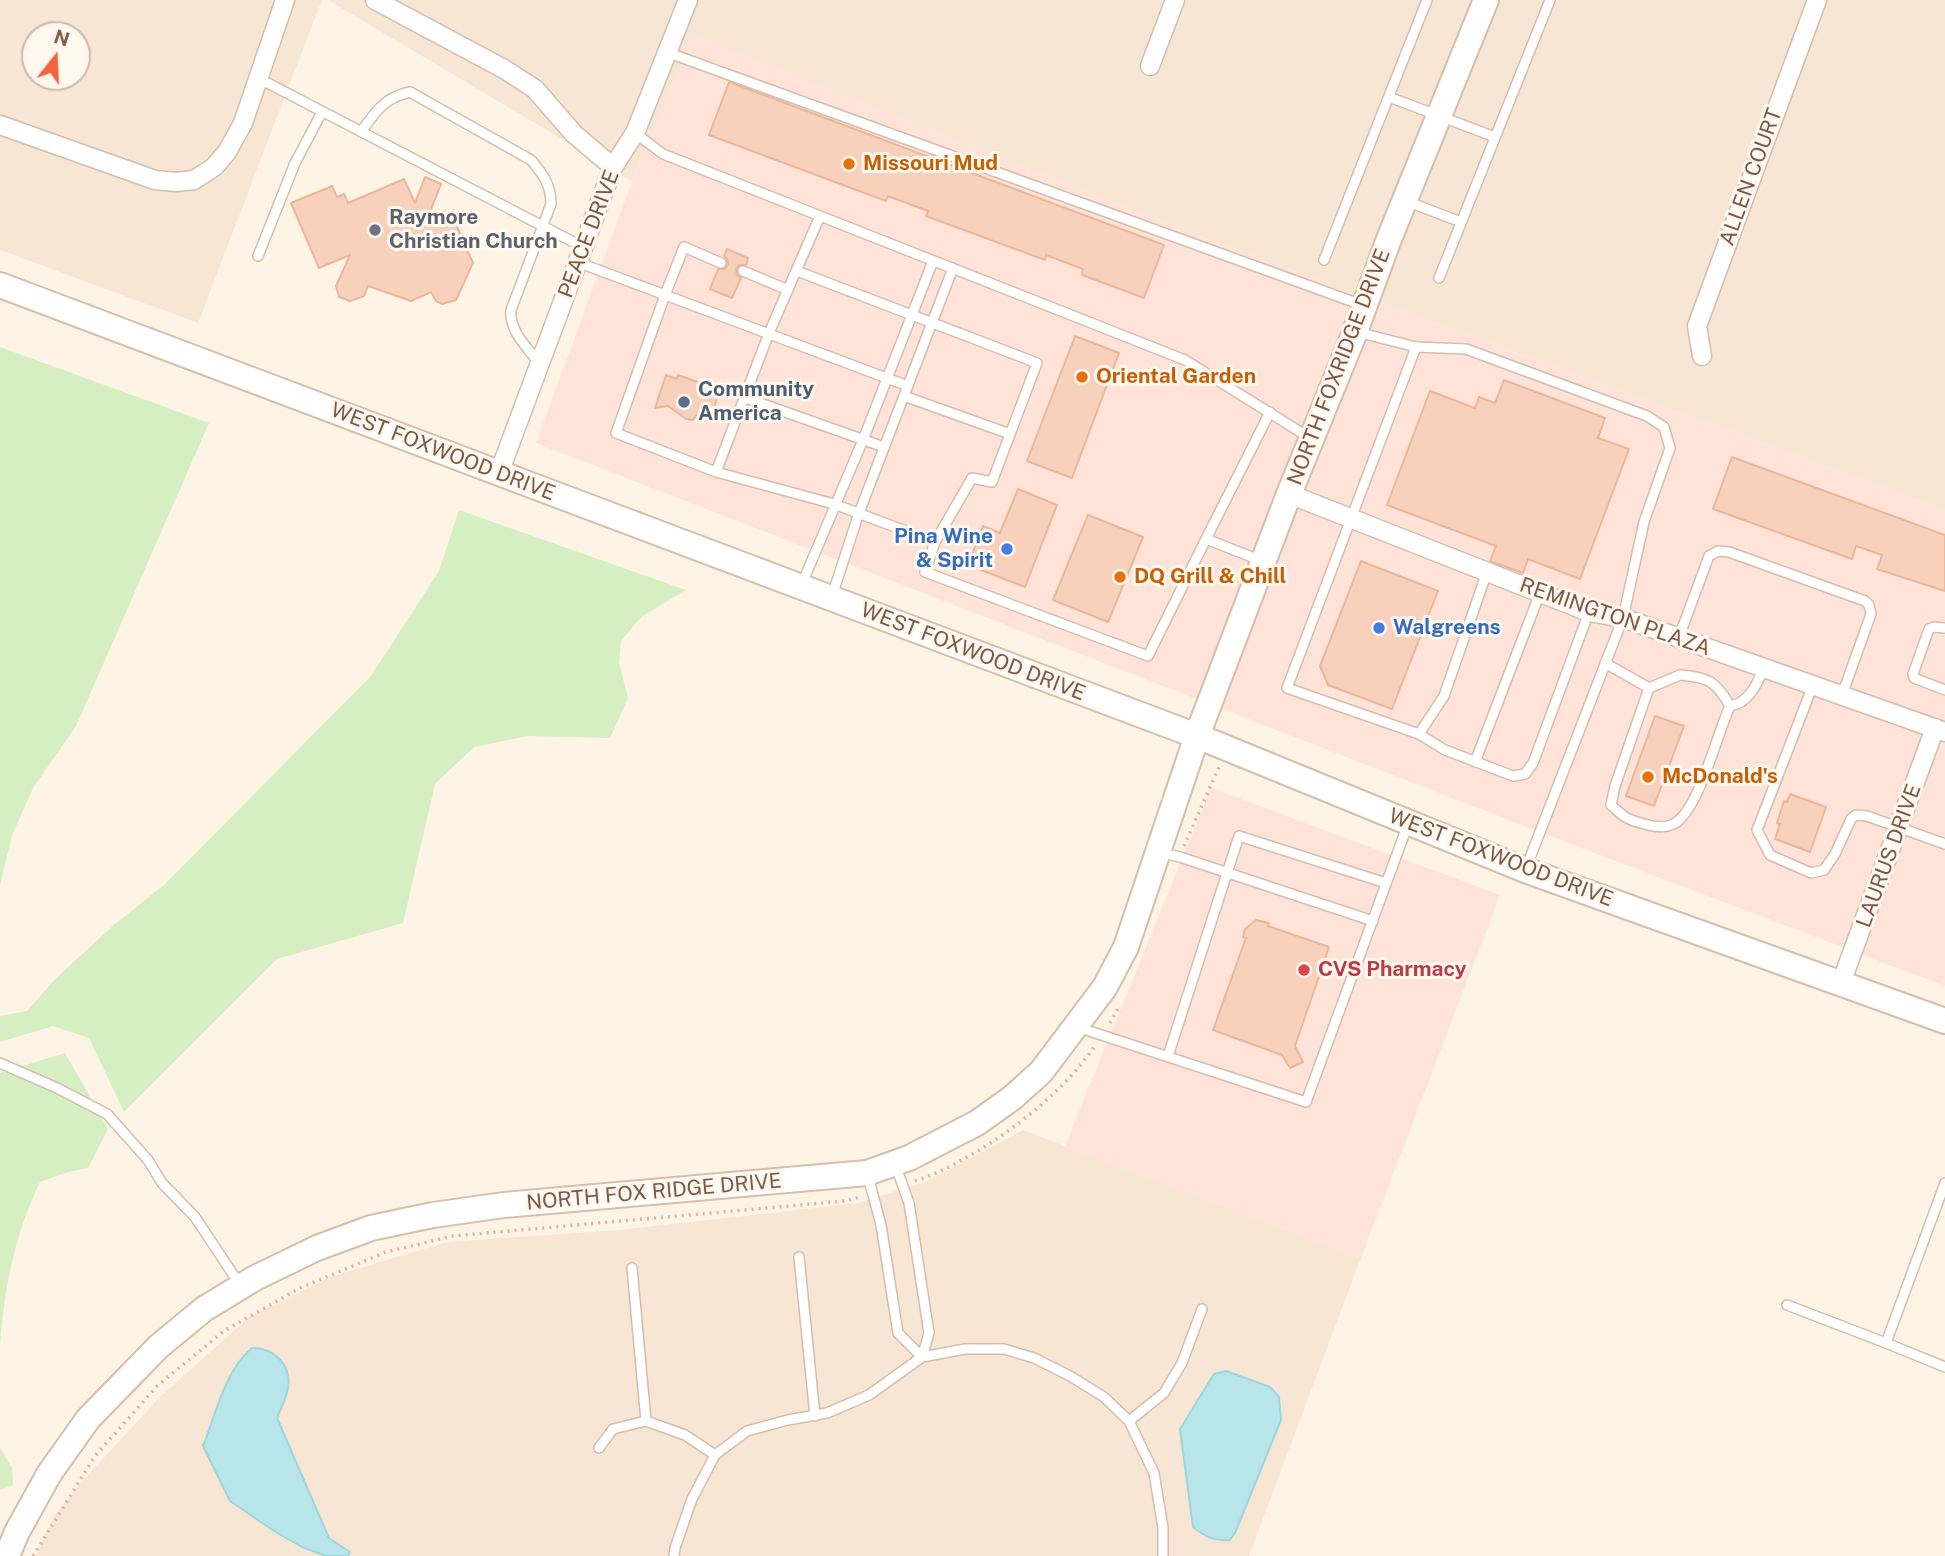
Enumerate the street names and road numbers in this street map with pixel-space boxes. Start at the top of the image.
street label: ALLEN COURT [1715,105,1787,249]
street label: PEACE DRIVE [553,167,625,301]
street label: NORTH FOXRIDGE DRIVE [1282,245,1396,489]
street label: WEST FOXWOOD DRIVE [327,398,559,506]
street label: REMINGTON PLAZA [1516,573,1714,661]
street label: WEST FOXWOOD DRIVE [857,598,1089,706]
street label: LAURUS DRIVE [1851,781,1927,931]
street label: WEST FOXWOOD DRIVE [1385,804,1617,912]
street label: NORTH FOX RIDGE DRIVE [525,1168,783,1216]

